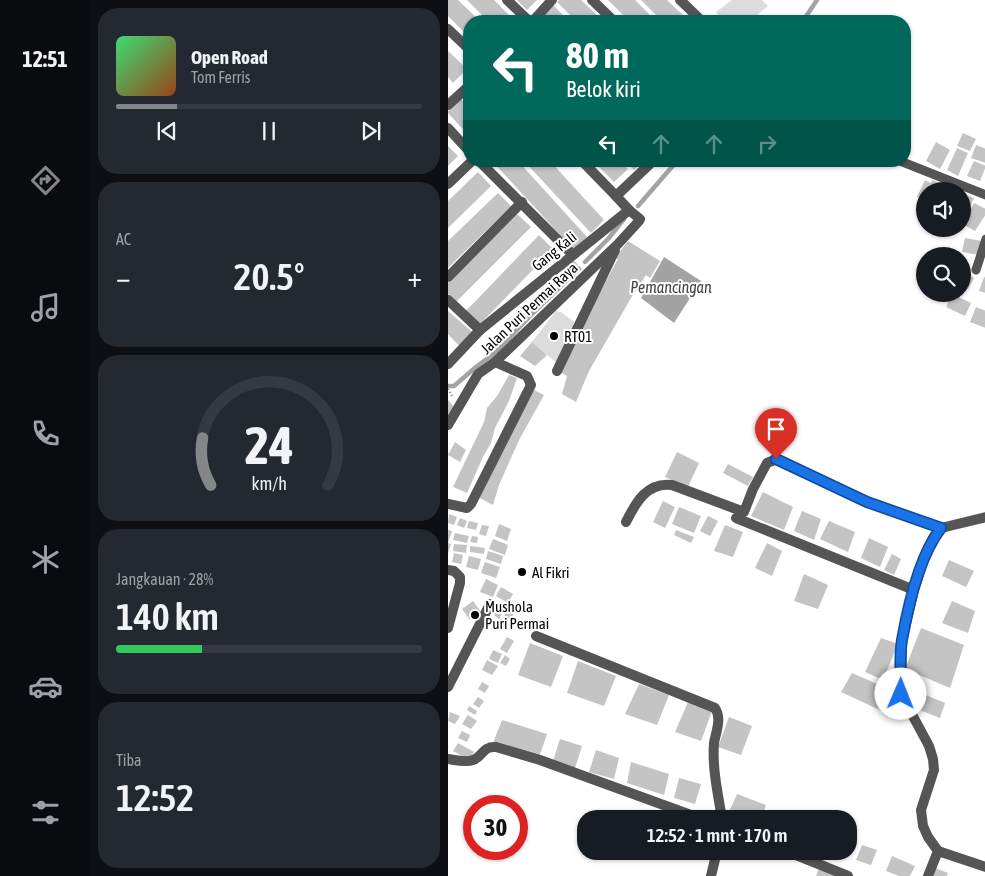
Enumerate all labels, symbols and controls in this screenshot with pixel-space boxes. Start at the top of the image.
icon: left [483,35,548,100]
text: 80 m [566,35,629,75]
text: 12:51 [22,46,68,72]
text: Open Road [191,46,268,68]
text: Tom Ferris [191,68,250,86]
text: Belok kiri [566,76,641,102]
icon: previous [153,117,181,145]
icon: pause [255,117,283,145]
icon: next [357,117,385,145]
icon: left [594,130,622,158]
icon: ahead [647,130,675,158]
icon: ahead [700,130,728,158]
icon: right [753,130,781,158]
icon: directions [28,163,63,198]
map controls [916,182,971,302]
button: sound [916,182,971,237]
street label: Gang Kali [528,228,580,274]
text: AC [116,230,131,248]
button: search [916,247,971,302]
text: 20.5° [234,255,304,298]
street label: Jalan Puri Permai Raya [477,259,581,357]
text: − [116,261,131,293]
text: + [407,261,422,293]
water label: Pemancingan [630,278,712,297]
icon: music [28,290,63,325]
place label: RT01 [564,328,592,345]
marker: RT01 [548,330,560,342]
pin [755,408,797,459]
text: 24 [245,415,293,475]
icon: arrive [762,415,790,443]
icon: phone [28,416,63,451]
text: km/h [251,473,287,494]
icon: climate [28,542,63,577]
place label: Al Fikri [532,564,569,581]
marker: Al Fikri [516,566,528,578]
text: Jangkauan · 28% [116,570,213,588]
text: 140 km [116,595,219,638]
place label: Mushola Puri Permai [485,598,549,632]
marker: Mushola Puri Permai [469,609,481,621]
position arrow [874,667,926,719]
icon: car [28,669,63,704]
text: Tiba [116,751,141,769]
text: 12:52 [116,776,194,819]
icon: filters [28,795,63,830]
speed limit sign: 30 [463,795,528,860]
text: 12:52 · 1 mnt · 170 m [647,824,787,846]

